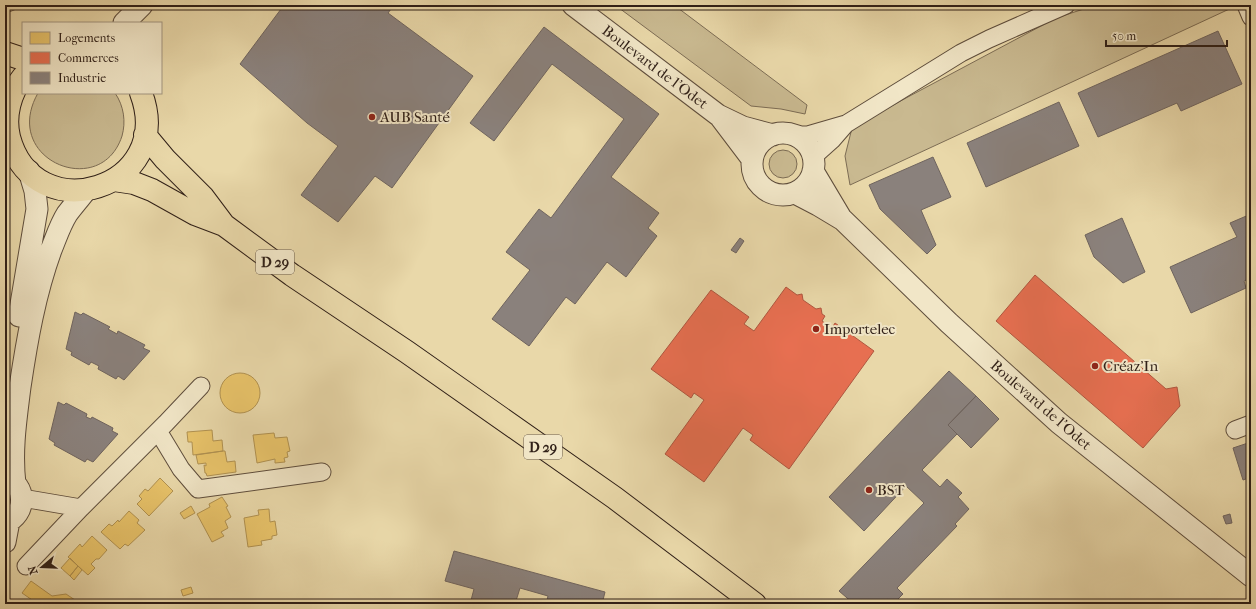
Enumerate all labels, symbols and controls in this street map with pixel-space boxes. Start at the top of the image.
street label: Boulevard de l'Odet [599,21,712,113]
legend [22,22,162,94]
scale bar [1106,22,1227,48]
text: 50 m [1112,29,1136,43]
text: Logements [58,31,116,45]
text: Commerces [58,51,119,65]
text: Industrie [58,71,106,85]
place label: AUB Santé [379,108,451,126]
marker: AUB Santé [367,112,377,122]
road number: D 29 [256,250,294,274]
place label: Importelec [824,320,896,338]
marker: Importelec [811,324,821,334]
street label: Boulevard de l'Odet [987,356,1096,454]
place label: Créaz'In [1103,357,1158,375]
marker: Créaz'In [1090,361,1100,371]
road number: D 29 [524,435,562,459]
place label: BST [877,481,906,499]
marker: BST [864,485,874,495]
north arrow [22,547,62,587]
text: N [25,563,41,576]

